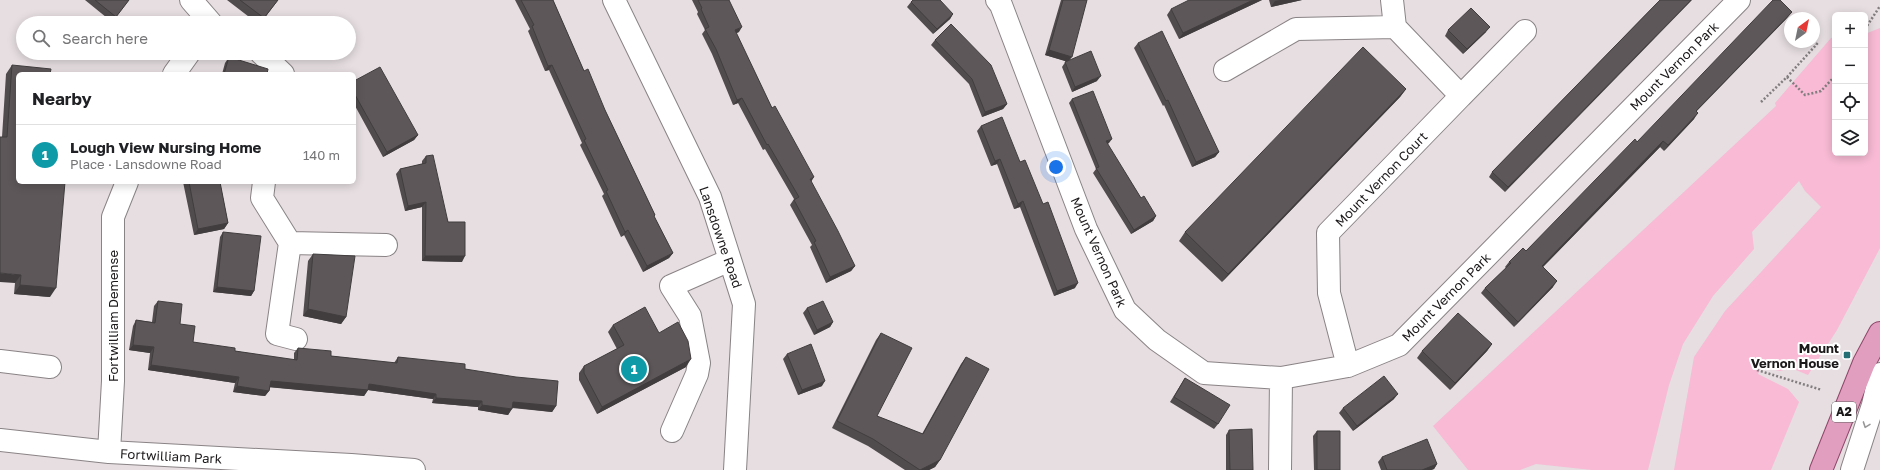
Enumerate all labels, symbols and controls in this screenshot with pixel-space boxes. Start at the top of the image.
north arrow [1784,12,1820,48]
map controls [1832,12,1868,156]
button: + [1832,12,1868,48]
search box [16,16,356,60]
street label: Mount Vernon Park [1626,18,1722,114]
icon: search [30,27,52,49]
text: Search here [62,29,148,47]
button: − [1832,48,1868,84]
button: locate [1832,84,1868,120]
text: Nearby [32,88,92,109]
button: layers [1832,120,1868,156]
street label: Mount Vernon Court [1332,128,1430,230]
text: Lough View Nursing Home [70,138,261,156]
text: 1 [42,147,48,163]
text: 140 m [303,147,340,163]
text: Place · Lansdowne Road [70,156,222,172]
your location [1046,157,1066,177]
street label: Lansdowne Road [696,184,746,290]
street label: Mount Vernon Park [1068,194,1131,310]
street label: Mount Vernon Park [1398,249,1494,345]
street label: Fortwilliam Demense [105,250,121,382]
place label: Mount Vernon House [1751,340,1839,371]
marker: Mount Vernon House [1842,350,1852,360]
pin: 1 [621,354,647,384]
road number: A2 [1832,402,1856,422]
one-way arrow [1863,421,1871,428]
street label: Fortwilliam Park [120,445,223,467]

